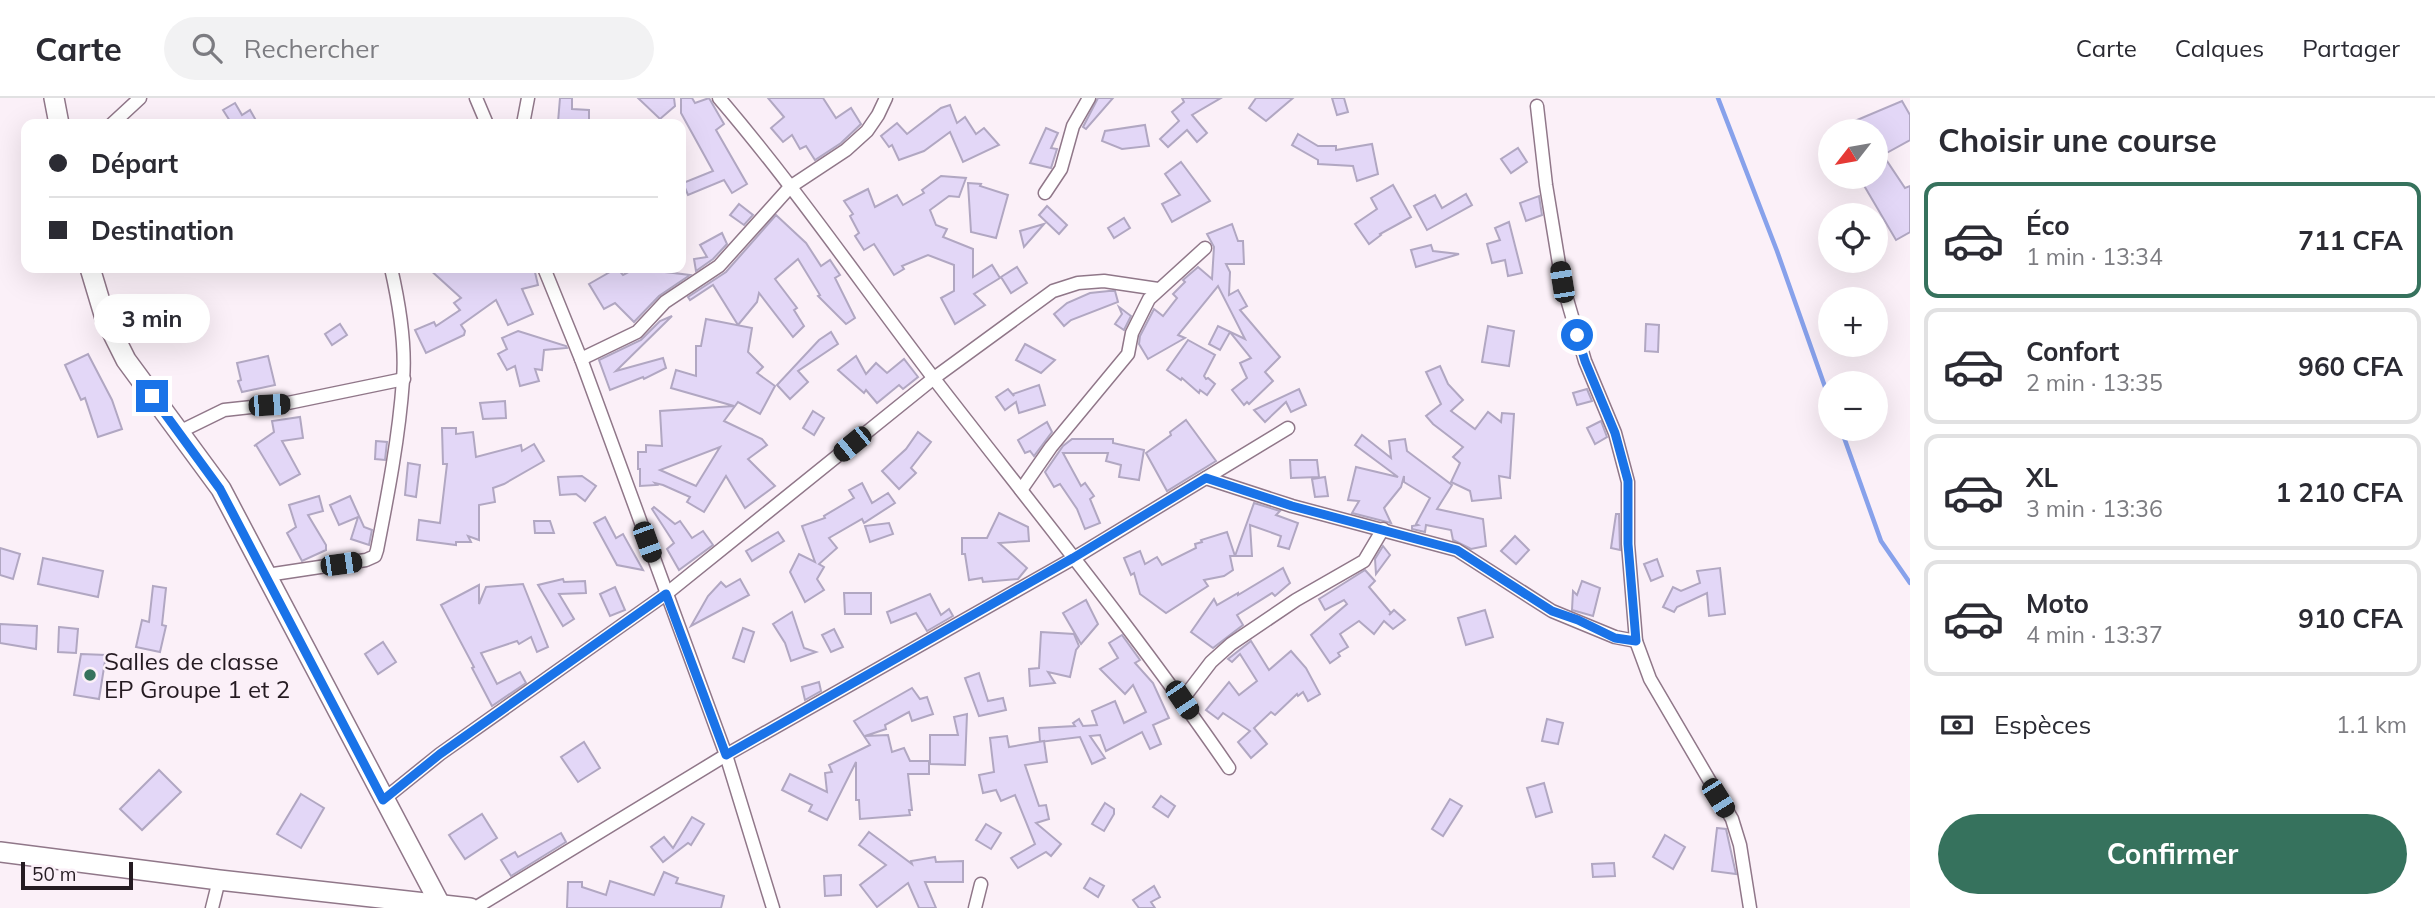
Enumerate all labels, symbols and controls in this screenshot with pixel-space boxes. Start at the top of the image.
search box [164,17,654,80]
text: Carte [35,28,122,69]
icon: search [188,29,226,67]
text: Rechercher [244,32,379,65]
text: Carte [2076,33,2137,63]
text: Calques [2175,33,2264,63]
text: Partager [2302,33,2400,63]
north arrow [1818,119,1888,189]
map controls [1818,119,1888,441]
text: Choisir une course [1938,120,2217,160]
text: Départ [91,147,178,180]
button: locate [1818,203,1888,273]
icon: car [1942,209,2005,272]
text: Éco [2026,209,2070,242]
text: Destination [91,214,234,247]
text: 711 CFA [2298,224,2403,257]
text: 1 min · 13:34 [2026,242,2163,271]
car [1549,260,1576,304]
button: + [1818,287,1888,357]
callout: 3 min [94,294,210,344]
text: 3 min [122,304,182,333]
route start [1561,319,1593,351]
icon: car [1942,335,2005,398]
text: Confort [2026,335,2119,368]
text: 960 CFA [2298,350,2403,383]
text: 2 min · 13:35 [2026,368,2163,397]
button: − [1818,371,1888,441]
route end [136,380,168,412]
car [248,393,291,417]
car [830,423,875,465]
icon: car [1942,461,2005,524]
text: XL [2026,461,2058,494]
text: 1 210 CFA [2276,476,2403,509]
text: 3 min · 13:36 [2026,494,2163,523]
car [630,519,665,565]
car [319,551,364,577]
icon: car [1942,587,2005,650]
text: Moto [2026,587,2089,620]
text: 910 CFA [2298,602,2403,635]
text: 4 min · 13:37 [2026,620,2163,649]
place label: Salles de classe EP Groupe 1 et 2 [104,646,290,704]
marker: Salles de classe EP Groupe 1 et 2 [82,667,98,683]
car [1162,677,1203,723]
icon: cash [1938,706,1976,744]
text: Espèces [1994,708,2091,741]
text: 1.1 km [2336,710,2407,739]
car [1698,775,1739,821]
button: Confirmer [1938,814,2407,894]
scale bar [21,859,133,891]
text: 50 m [32,862,76,886]

